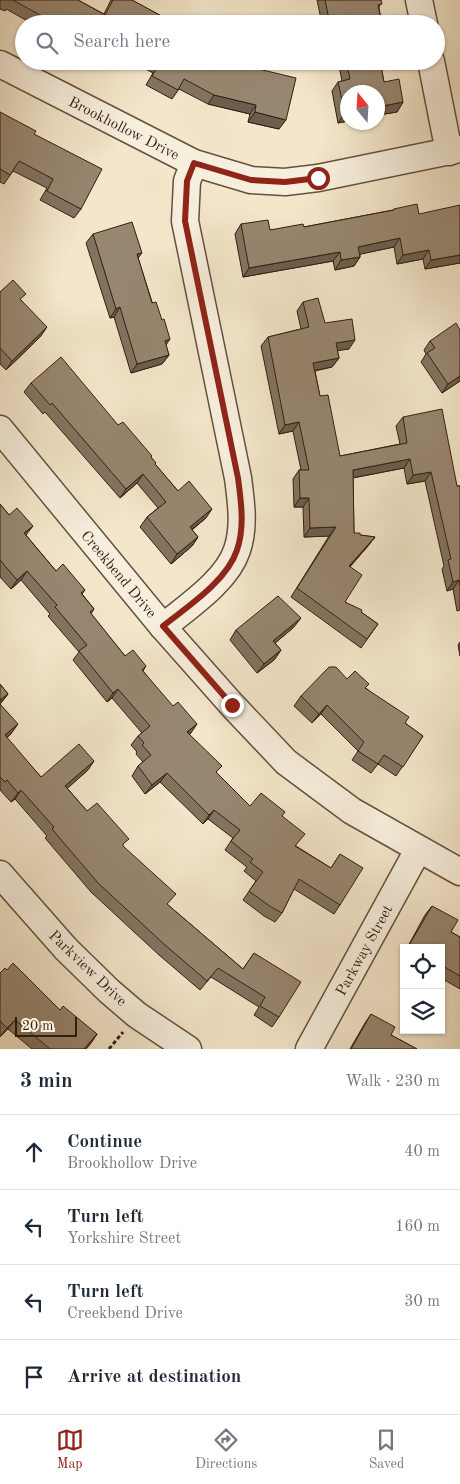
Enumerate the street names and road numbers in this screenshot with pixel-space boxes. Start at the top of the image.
street label: Brookhollow Drive [66,95,181,164]
street label: Creekbend Drive [77,529,159,621]
street label: Parkway Street [334,903,396,999]
street label: Parkview Drive [45,928,129,1010]

